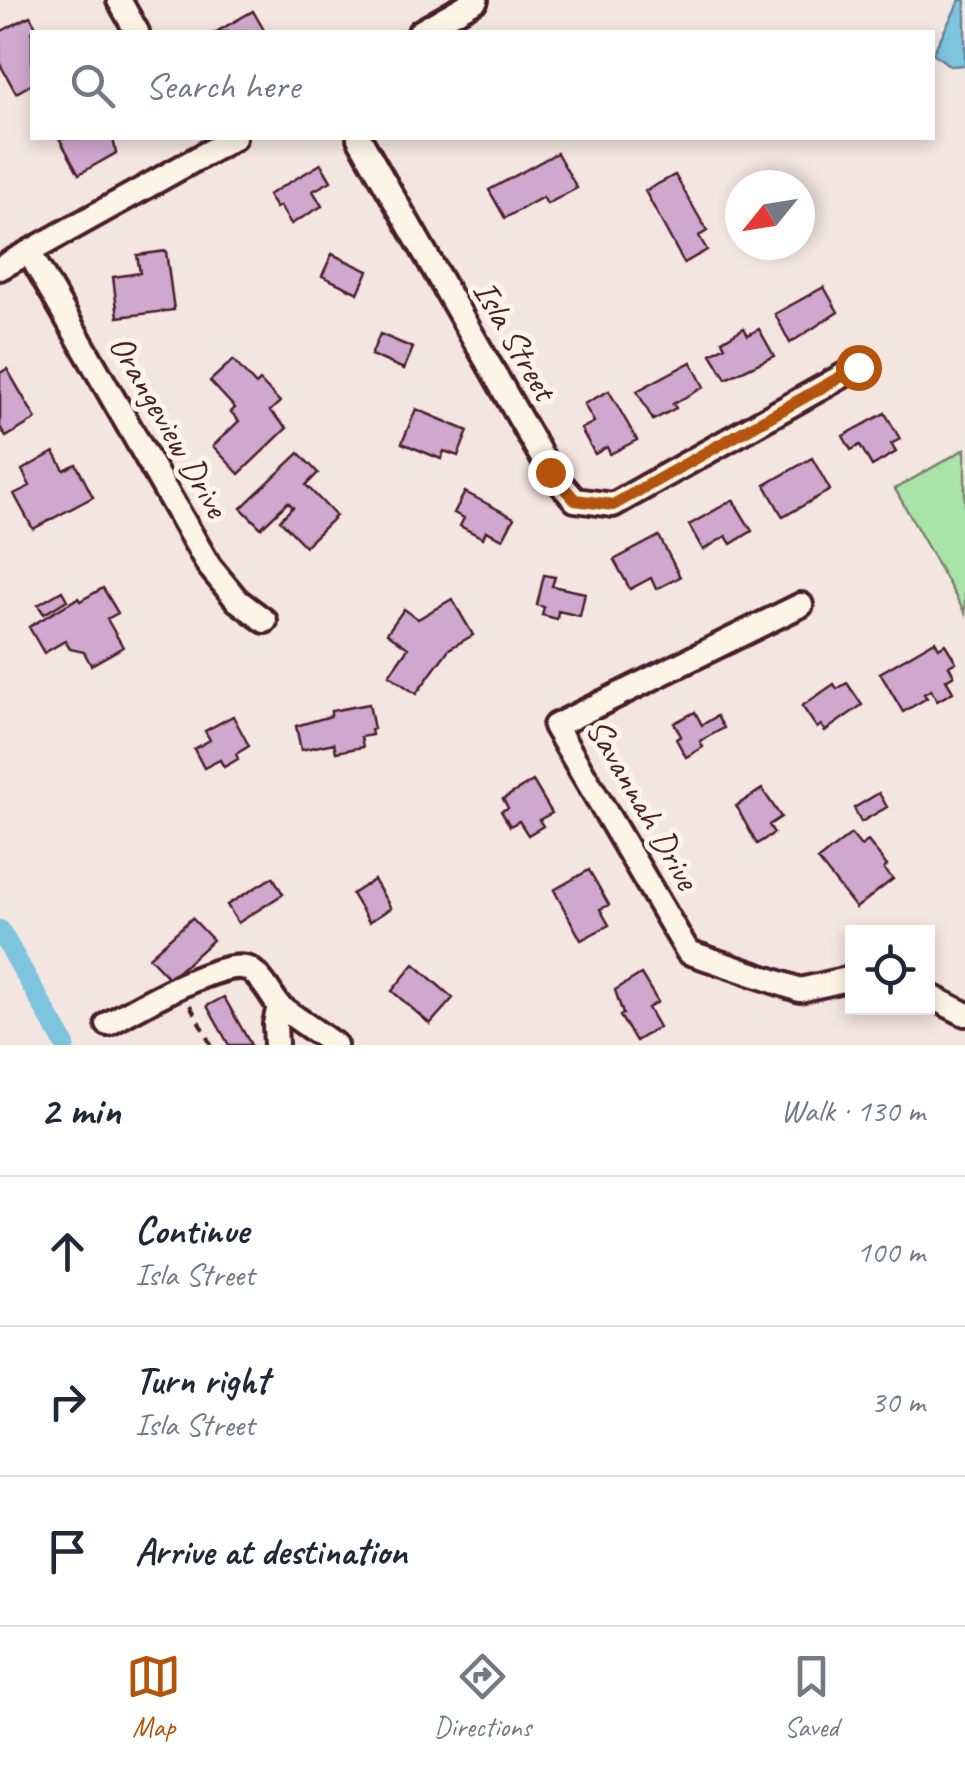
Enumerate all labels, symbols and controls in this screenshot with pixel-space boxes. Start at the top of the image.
search box [30,30,935,140]
icon: search [65,58,120,113]
text: Search here [145,62,300,109]
north arrow [725,170,815,260]
street label: Isla Street [463,272,569,411]
street label: Orangeview Drive [99,327,241,527]
route start [836,345,882,391]
route end [528,450,574,496]
street label: Savannah Drive [576,711,711,900]
map controls [845,925,935,1015]
button: locate [845,925,935,1015]
text: 2 min [40,1084,120,1137]
text: Walk · 130 m [781,1090,925,1131]
text: Continue [135,1207,249,1254]
icon: ahead [40,1224,95,1279]
text: 100 m [856,1231,925,1272]
text: Isla Street [135,1254,255,1295]
text: Turn right [135,1357,269,1404]
icon: right [40,1374,95,1429]
text: 30 m [871,1381,925,1422]
text: Isla Street [135,1404,255,1445]
icon: arrive [40,1524,95,1579]
text: Arrive at destination [135,1528,407,1575]
tab: Map [126,1649,181,1744]
tab: Directions [434,1649,531,1744]
tab: Saved [784,1649,839,1744]

